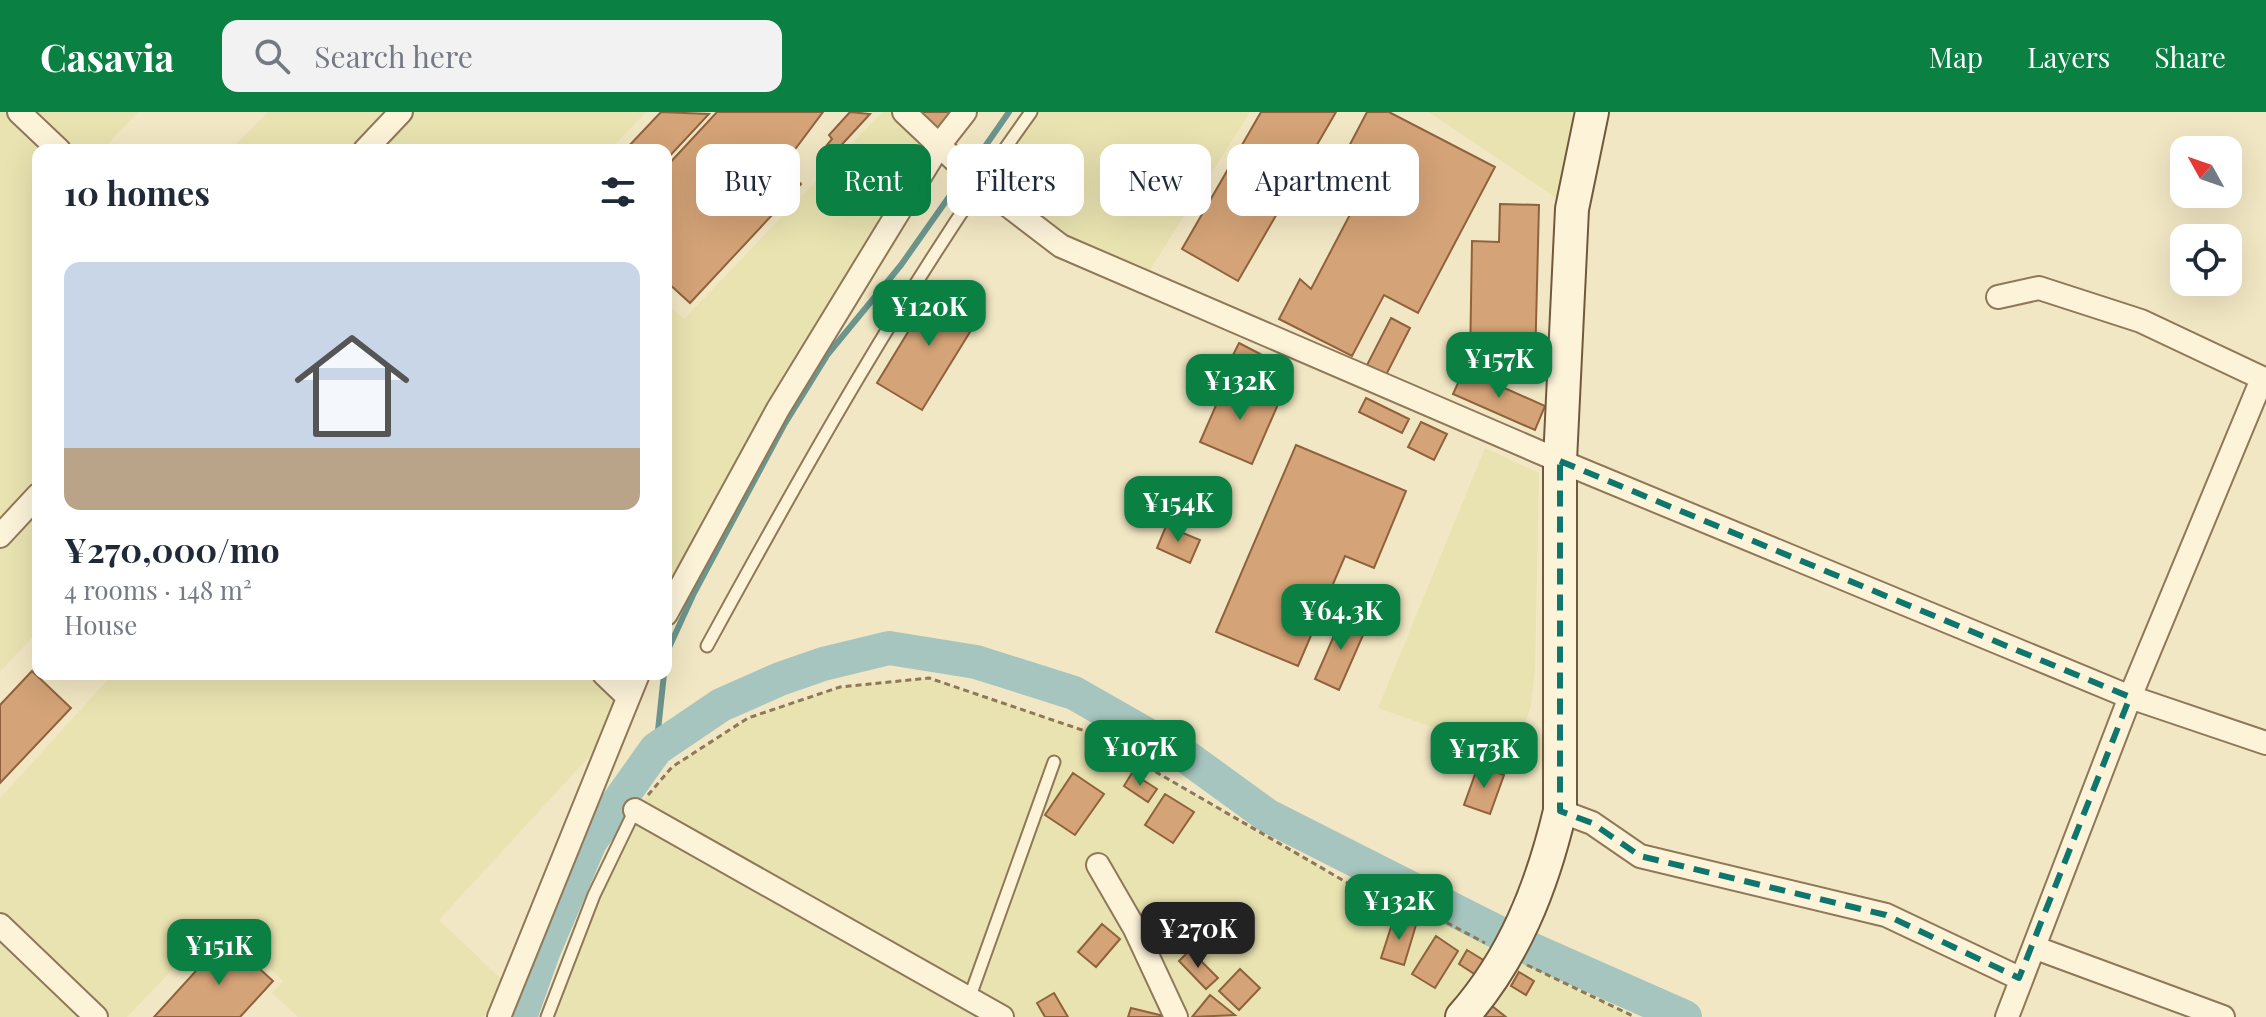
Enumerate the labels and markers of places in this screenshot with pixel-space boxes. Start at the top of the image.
pin: ¥120K [873,280,985,348]
pin: ¥157K [1443,332,1555,400]
pin: ¥132K [1184,354,1296,422]
pin: ¥154K [1122,476,1234,544]
pin: ¥64.3K [1276,584,1406,652]
pin: ¥107K [1084,720,1196,788]
pin: ¥173K [1428,722,1540,790]
pin: ¥132K [1343,874,1455,942]
pin: ¥270K [1142,902,1254,970]
pin: ¥151K [163,919,275,987]

